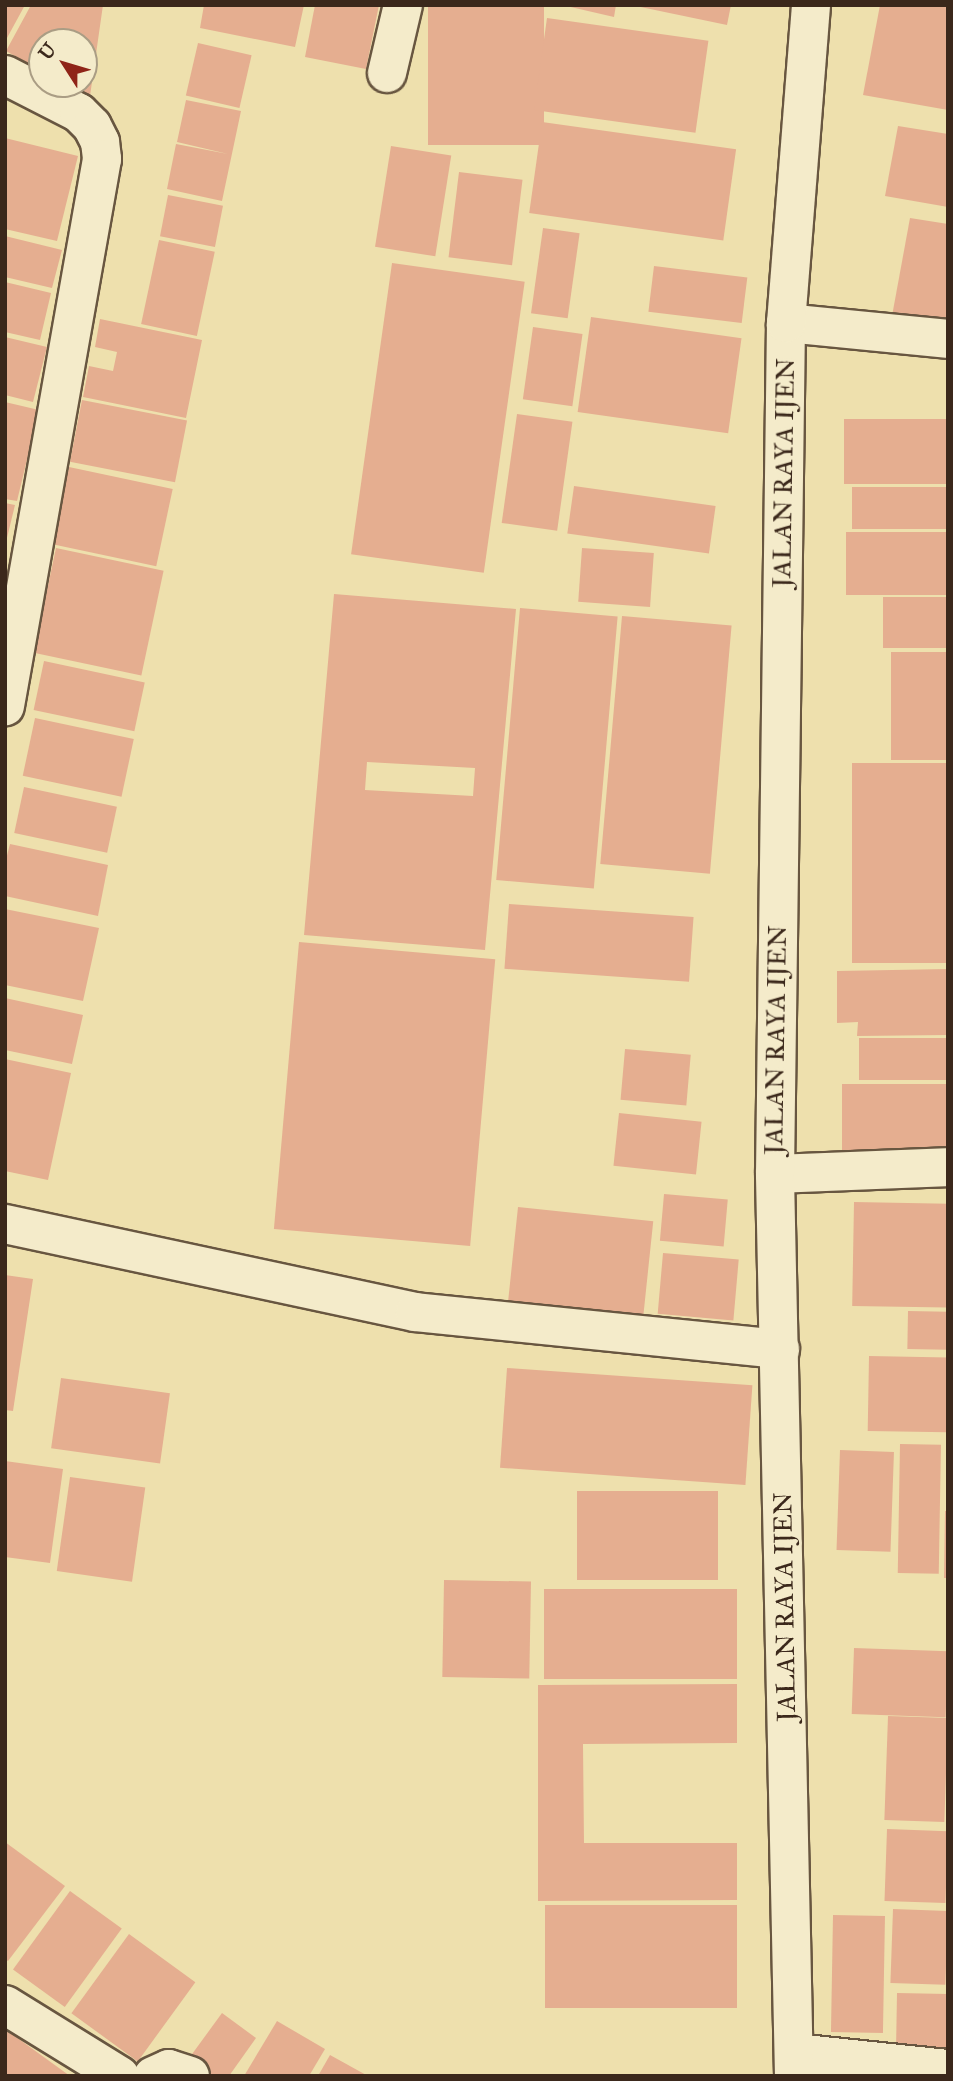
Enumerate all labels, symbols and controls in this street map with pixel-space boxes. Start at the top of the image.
north arrow [28,28,98,98]
text: U [34,38,61,64]
street label: JALAN RAYA IJEN [766,358,802,588]
street label: JALAN RAYA IJEN [758,925,794,1155]
street label: JALAN RAYA IJEN [767,1492,803,1722]

